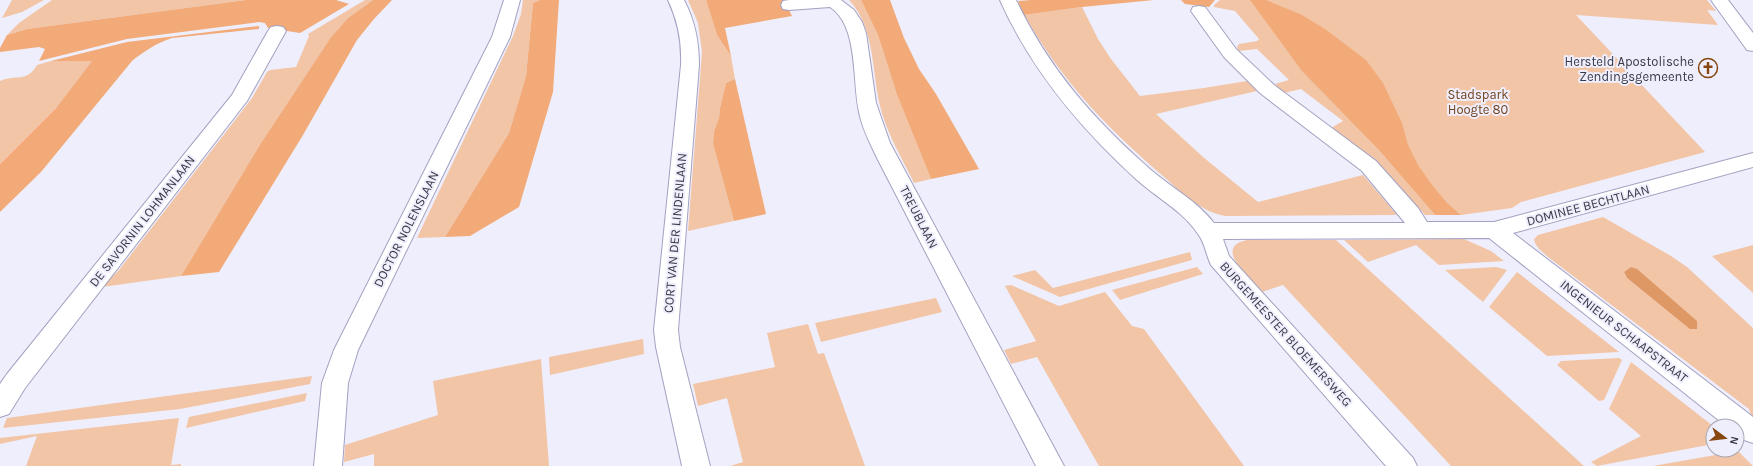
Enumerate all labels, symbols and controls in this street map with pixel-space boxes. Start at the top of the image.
place label: Hersteld Apostolische Zendingsgemeente [1565,54,1694,84]
church icon: Hersteld Apostolische Zendingsgemeente [1697,57,1719,79]
park label: Stadspark Hoogte 80 [1447,87,1509,117]
street label: DE SAVORNIN LOHMANLAAN [86,152,198,290]
street label: CORT VAN DER LINDENLAAN [661,152,689,314]
street label: DOCTOR NOLENSLAAN [370,168,442,290]
street label: DOMINEE BECHTLAAN [1525,181,1651,229]
street label: TREUBLAAN [897,183,941,251]
street label: BURGEMEESTER BLOEMERSWEG [1217,258,1355,410]
street label: INGENIEUR SCHAAPSTRAAT [1557,277,1691,386]
north arrow [1705,418,1745,458]
text: N [1727,435,1741,446]

